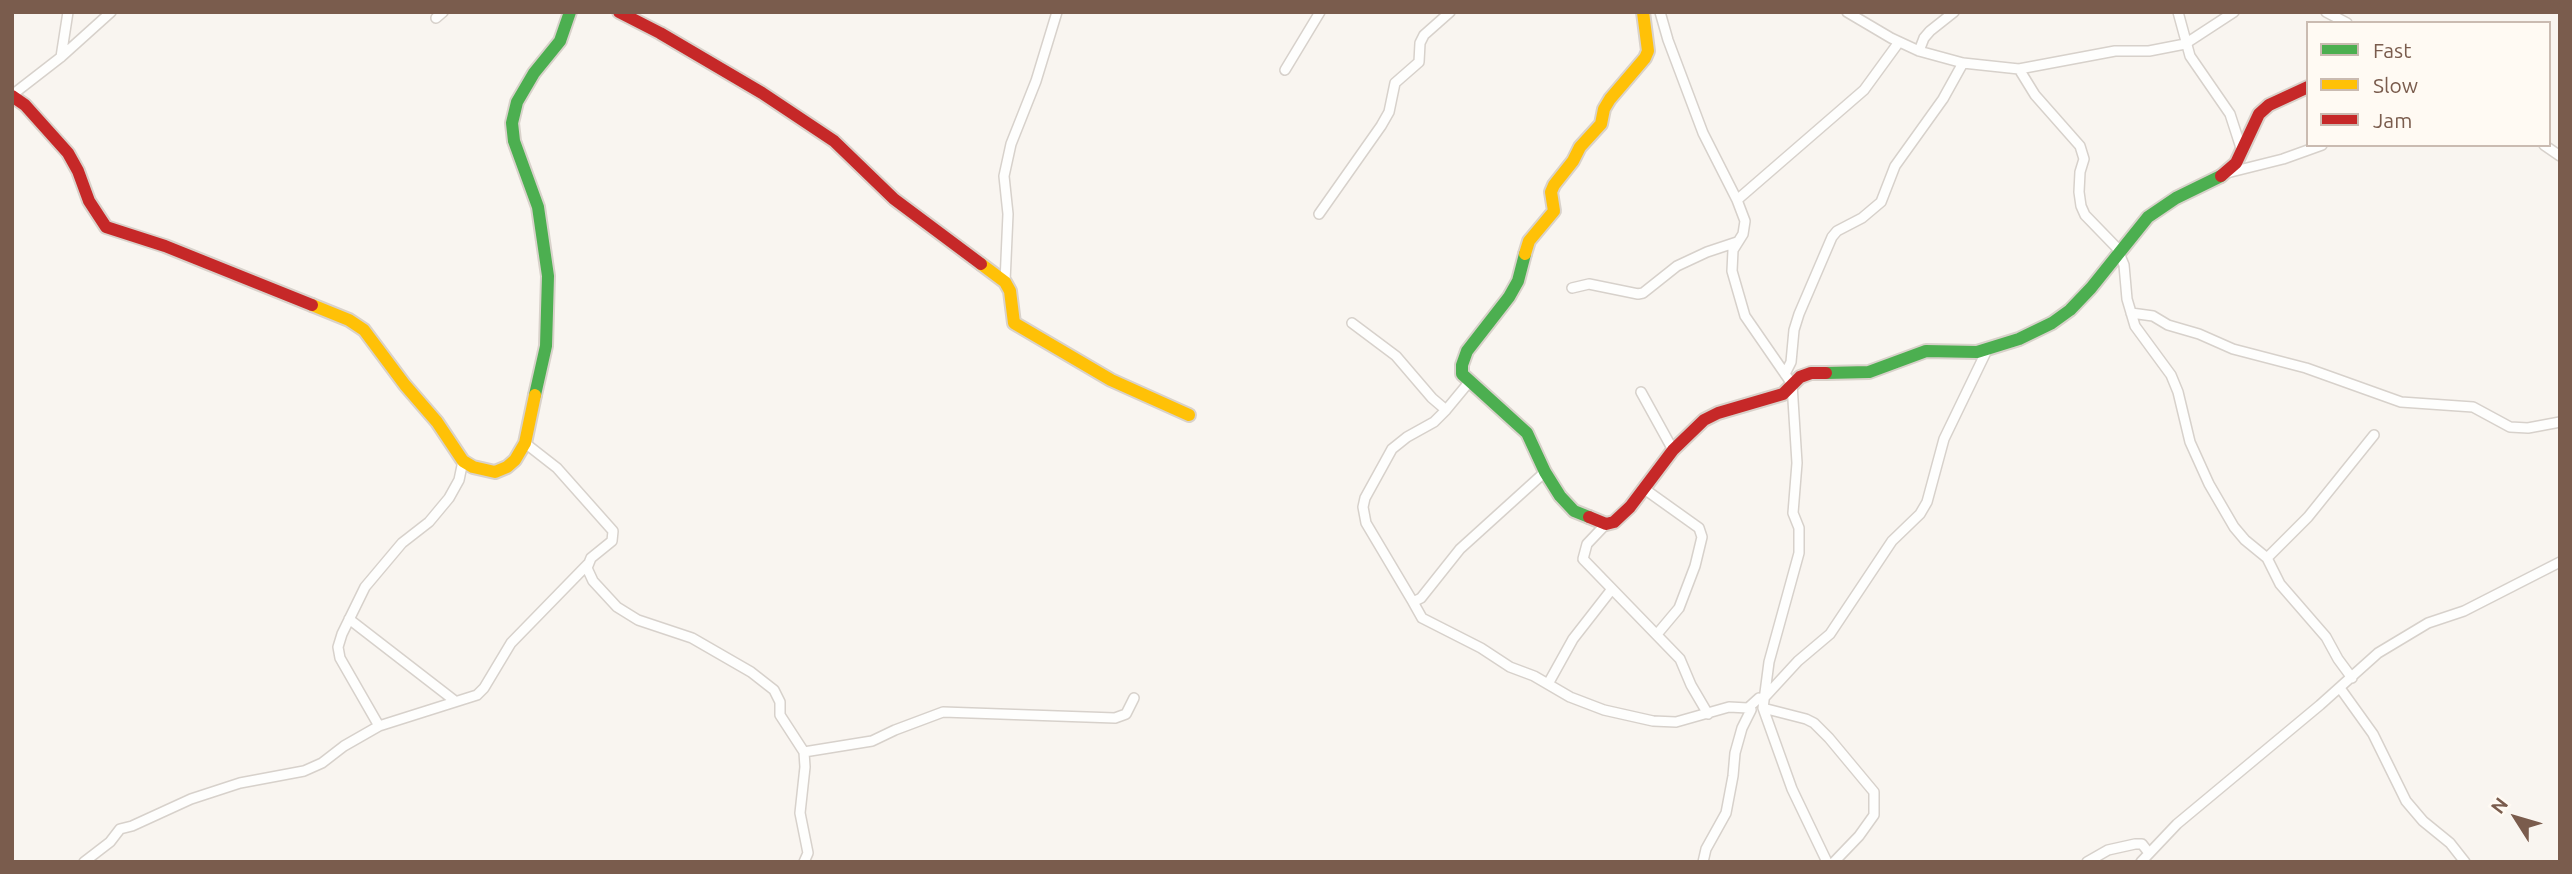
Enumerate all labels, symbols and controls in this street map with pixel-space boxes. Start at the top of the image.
legend [2306,21,2551,147]
text: Fast [2373,38,2411,62]
text: Slow [2373,73,2418,97]
text: Jam [2373,108,2412,132]
north arrow [2481,783,2551,853]
text: N [2486,793,2512,818]

